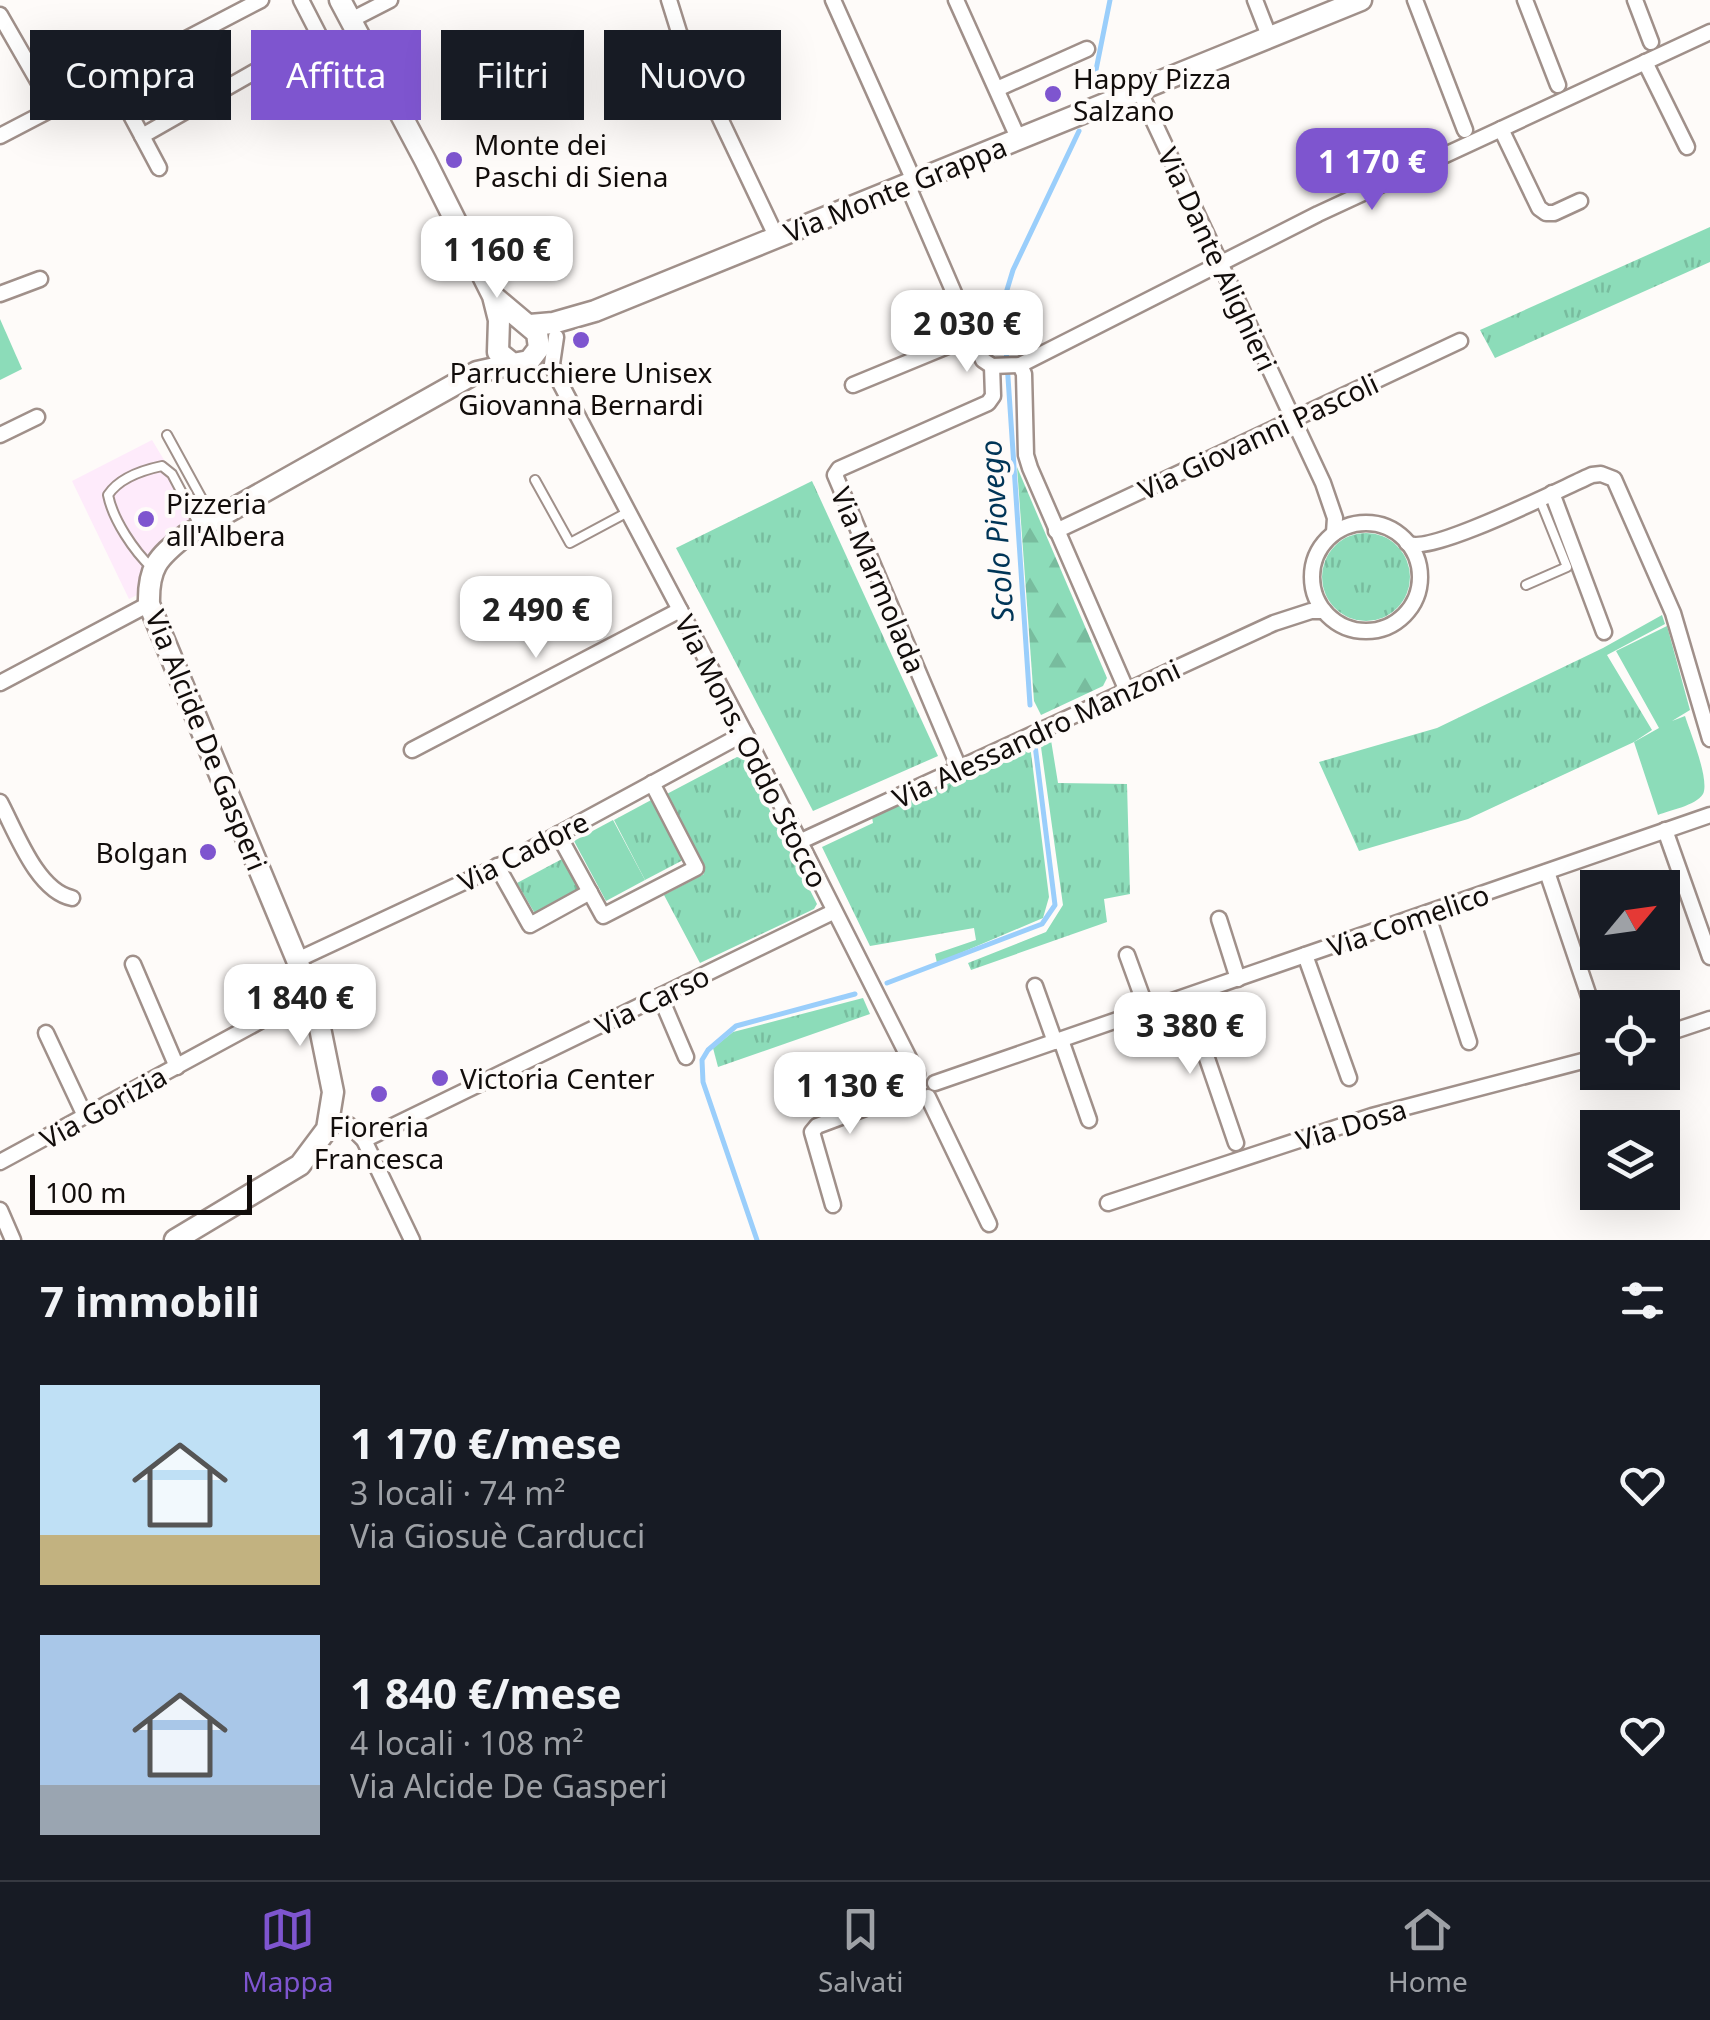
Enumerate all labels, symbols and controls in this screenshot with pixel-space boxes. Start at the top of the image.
chip: Compra [30,30,231,120]
chip: Affitta [251,30,421,120]
chip: Filtri [441,30,584,120]
chip: Nuovo [604,30,781,120]
place label: Happy Pizza Salzano [1073,59,1231,129]
marker: Happy Pizza Salzano [1042,83,1064,105]
place label: Monte dei Paschi di Siena [474,125,668,195]
street label: Via Monte Grappa [778,127,1012,251]
pin: 1 170 € [1280,128,1464,213]
text: 1 170 € [1318,139,1426,182]
street label: Via Dante Alighieri [1150,141,1286,377]
marker: Monte dei Paschi di Siena [443,149,465,171]
pin: 1 160 € [405,216,589,301]
text: 1 160 € [443,227,551,270]
pin: 2 030 € [875,290,1059,375]
text: 2 030 € [913,301,1021,344]
marker: Parrucchiere Unisex Giovanna Bernardi [570,329,592,351]
place label: Parrucchiere Unisex Giovanna Bernardi [450,353,713,423]
street label: Via Giovanni Pascoli [1132,364,1384,508]
water label: Scolo Piovego [969,439,1023,623]
street label: Via Marmolada [823,481,935,679]
place label: Pizzeria all'Albera [166,484,285,554]
marker: Pizzeria all'Albera [135,508,157,530]
pin: 2 490 € [444,576,628,661]
text: 2 490 € [482,587,590,630]
street label: Via Alcide De Gasperi [137,604,277,876]
street label: Via Mons. Oddo Stocco [667,608,837,894]
street label: Via Alessandro Manzoni [886,650,1186,816]
street label: Via Cadore [451,802,595,900]
place label: Bolgan [95,833,188,871]
marker: Bolgan [197,841,219,863]
north arrow [1580,870,1680,970]
map controls [1580,870,1680,1210]
street label: Via Comelico [1322,875,1494,965]
street label: Via Carso [589,956,715,1044]
pin: 1 840 € [208,964,392,1049]
text: 1 840 € [246,975,354,1018]
button: locate [1580,990,1680,1090]
pin: 3 380 € [1098,992,1282,1077]
text: 3 380 € [1136,1003,1244,1046]
pin: 1 130 € [758,1052,942,1137]
street label: Via Gorizia [33,1057,173,1157]
place label: Victoria Center [460,1059,655,1097]
text: 1 130 € [796,1063,904,1106]
marker: Victoria Center [429,1067,451,1089]
marker: Fioreria Francesca [368,1083,390,1105]
street label: Via Dosa [1291,1089,1411,1159]
place label: Fioreria Francesca [314,1107,444,1177]
button: layers [1580,1110,1680,1210]
scale bar [30,1170,252,1214]
text: 100 m [45,1173,127,1211]
text: 7 immobili [40,1272,260,1329]
icon: filters [1615,1273,1670,1328]
text: 1 170 €/mese [350,1414,622,1471]
icon: home [120,1425,240,1545]
icon: heart [1615,1458,1670,1513]
text: 3 locali · 74 m² [350,1471,565,1514]
text: Via Giosuè Carducci [350,1514,645,1557]
text: 1 840 €/mese [350,1664,622,1721]
icon: home [120,1675,240,1795]
icon: heart [1615,1708,1670,1763]
text: 4 locali · 108 m² [350,1721,584,1764]
text: Via Alcide De Gasperi [350,1764,668,1807]
tab: Mappa [242,1902,334,2000]
tab: Salvati [818,1902,904,2000]
tab: Home [1388,1902,1468,2000]

